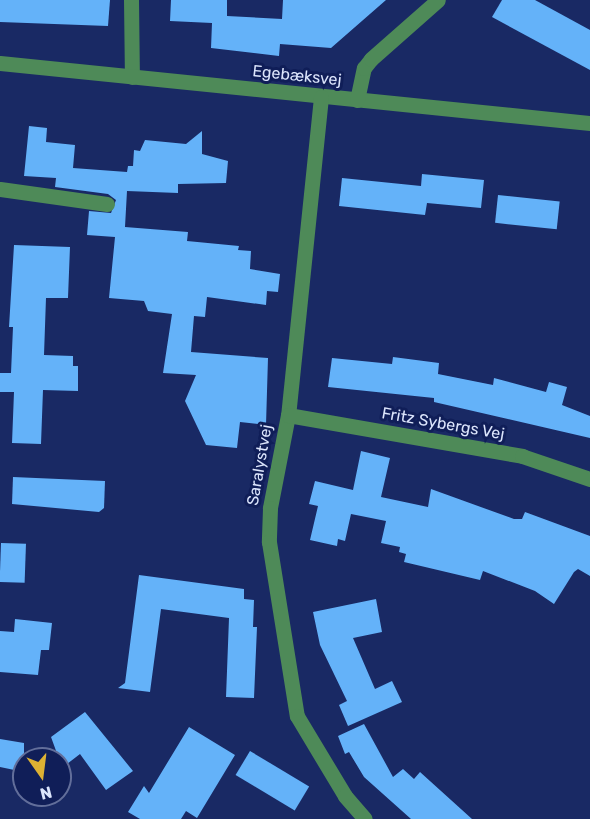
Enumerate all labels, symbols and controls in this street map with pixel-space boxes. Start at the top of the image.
street label: Egebæksvej [252,62,342,90]
street label: Fritz Sybergs Vej [380,404,506,444]
street label: Saralystvej [243,423,277,507]
north arrow [12,747,72,807]
text: N [38,782,54,804]

